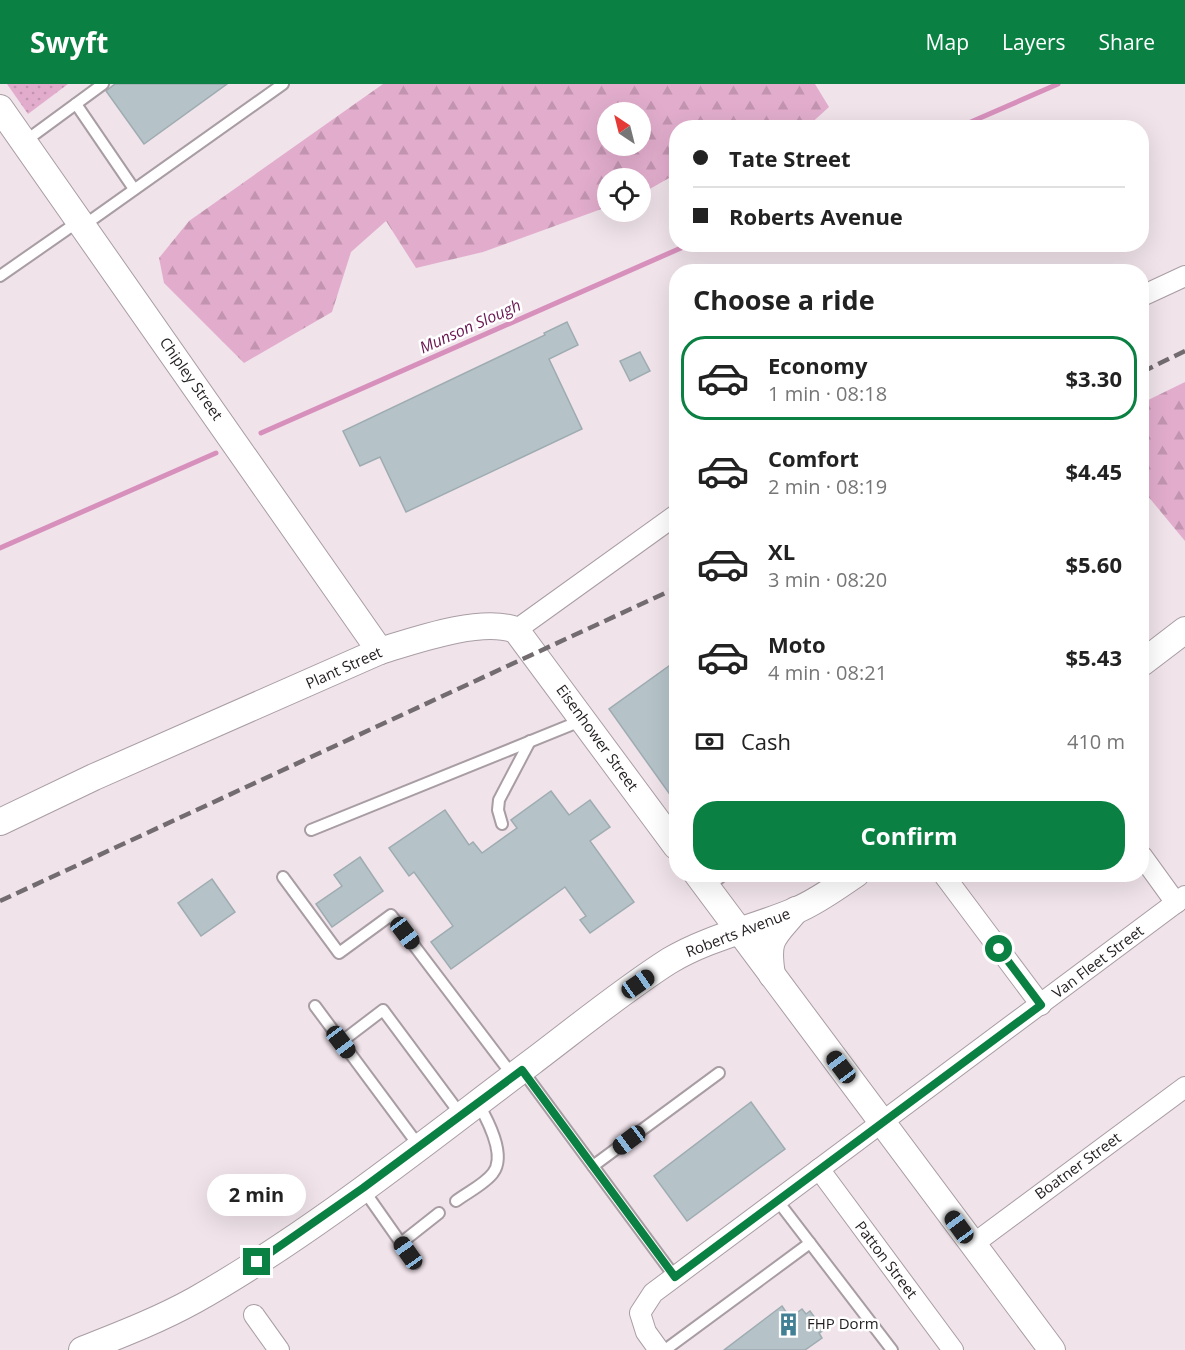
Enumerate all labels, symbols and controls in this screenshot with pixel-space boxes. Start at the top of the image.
text: Swyft [30,23,108,61]
text: Map [926,28,969,56]
text: Layers [1002,28,1066,56]
text: Share [1099,28,1155,56]
north arrow [597,102,651,156]
map controls [597,102,651,222]
text: Tate Street [729,143,851,173]
button: locate [597,168,651,222]
text: Roberts Avenue [729,201,903,231]
text: Choose a ride [693,281,875,318]
water label: Munson Slough [416,294,524,358]
street label: Chipley Street [156,333,228,424]
text: Economy [768,350,867,380]
icon: car [696,351,750,405]
text: $3.30 [1065,363,1122,393]
text: 1 min · 08:18 [768,380,887,407]
text: Comfort [768,443,859,473]
icon: car [696,444,750,498]
text: $4.45 [1065,456,1122,486]
text: 2 min · 08:19 [768,473,887,500]
text: XL [768,536,795,566]
icon: car [696,537,750,591]
text: $5.60 [1065,549,1122,579]
text: 3 min · 08:20 [768,566,887,593]
text: Moto [768,629,826,659]
icon: car [696,630,750,684]
street label: Plant Street [302,641,385,693]
text: $5.43 [1065,642,1122,672]
text: 4 min · 08:21 [768,659,887,686]
street label: Eisenhower Street [552,680,643,795]
icon: cash [693,725,726,758]
text: Cash [741,726,791,756]
text: 410 m [1067,728,1125,755]
button: Confirm [693,801,1125,870]
street label: Roberts Avenue [682,903,793,961]
car [387,913,423,953]
street label: Van Fleet Street [1047,920,1147,1002]
route start [985,935,1012,962]
car [618,966,658,1002]
car [323,1022,359,1062]
car [823,1047,859,1087]
car [609,1122,649,1158]
street label: Boatner Street [1030,1127,1125,1203]
callout: 2 min [208,1175,306,1217]
text: 2 min [229,1181,284,1208]
car [941,1207,977,1247]
street label: Patton Street [851,1217,922,1302]
car [390,1233,426,1273]
route end [243,1248,270,1275]
building icon: FHP Dorm [776,1311,802,1337]
place label: FHP Dorm [807,1313,879,1333]

